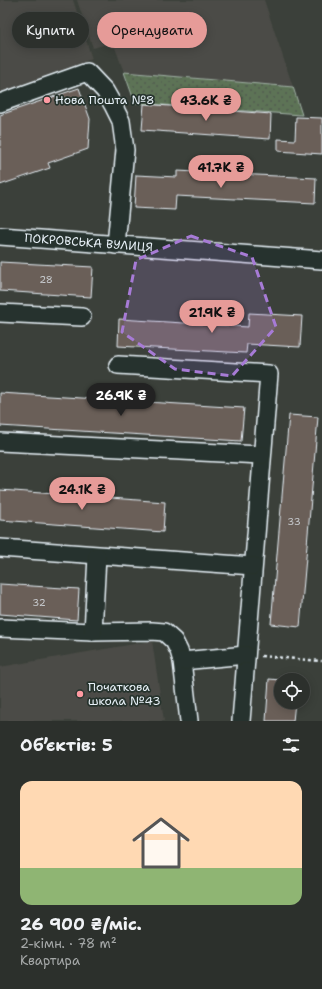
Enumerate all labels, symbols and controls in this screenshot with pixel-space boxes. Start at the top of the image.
chip: Купити [12,12,89,48]
chip: Орендувати [97,12,207,48]
pin: 43.6K ₴ [169,88,243,122]
place label: Нова Пошта №8 [55,92,154,108]
text: 43.6K ₴ [180,92,232,109]
marker: Нова Пошта №8 [42,95,52,105]
pin: 41.7K ₴ [184,155,258,189]
text: 41.7K ₴ [197,159,245,176]
street label: ПОКРОВСЬКА ВУЛИЦЯ [24,230,153,255]
house number: 28 [39,273,53,286]
pin: 21.9K ₴ [175,300,249,334]
text: 21.9K ₴ [188,304,236,321]
pin: 26.9K ₴ [84,383,158,417]
text: 26.9K ₴ [95,387,147,404]
pin: 24.1K ₴ [45,477,119,511]
text: 24.1K ₴ [58,481,106,498]
house number: 33 [287,515,301,528]
house number: 32 [32,596,46,609]
map controls [274,673,310,709]
button: locate [274,673,310,709]
place label: Початкова школа №43 [88,679,161,709]
marker: Початкова школа №43 [75,689,85,699]
text: Об’єктів: 5 [20,734,113,756]
icon: filters [280,734,302,756]
icon: home [125,807,197,879]
text: 26 900 ₴/міс. [20,913,142,935]
text: 2-кімн. · 78 m² [20,935,117,952]
text: Квартира [20,952,80,969]

